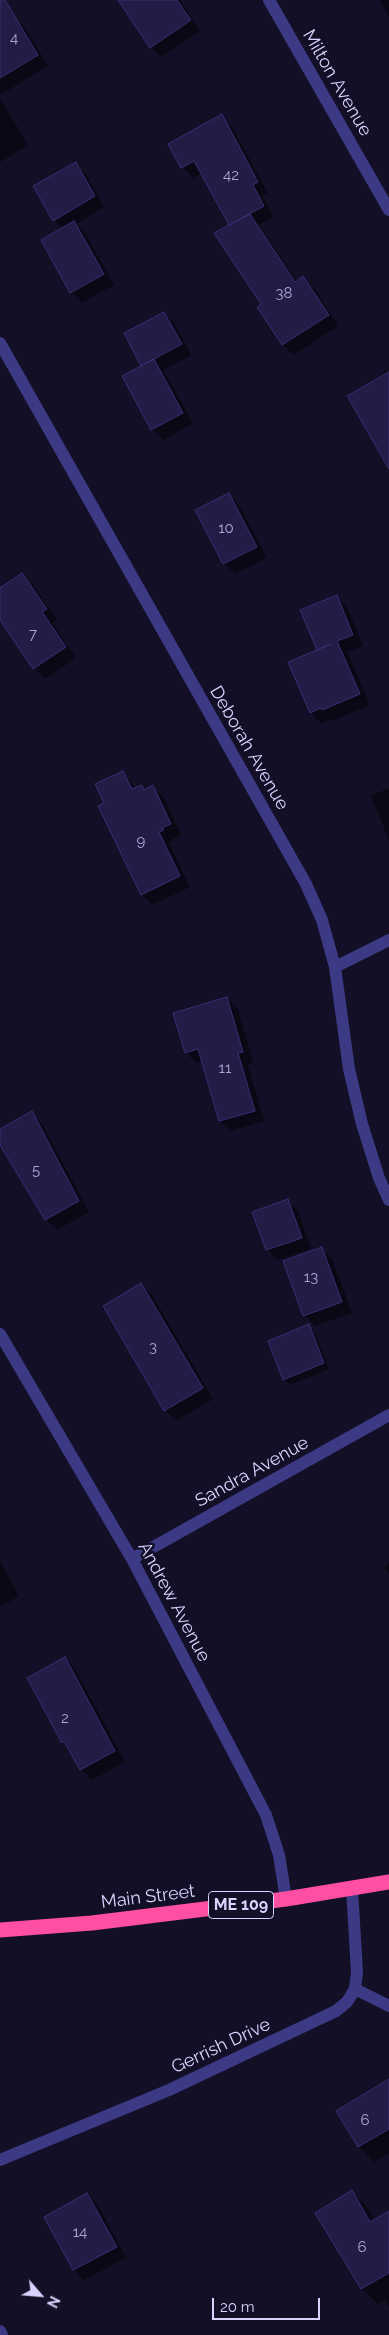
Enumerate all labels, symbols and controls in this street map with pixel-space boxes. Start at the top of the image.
street label: Milton Avenue [298,26,376,140]
house number: 4 [10,29,18,47]
house number: 42 [223,166,239,184]
house number: 38 [276,284,292,302]
house number: 10 [218,519,234,537]
house number: 7 [29,625,37,643]
street label: Deborah Avenue [205,682,293,814]
house number: 9 [137,832,145,850]
house number: 11 [219,1059,231,1077]
house number: 5 [32,1161,40,1179]
house number: 13 [304,1268,318,1286]
house number: 3 [149,1338,157,1356]
street label: Sandra Avenue [192,1432,312,1512]
street label: Andrew Avenue [133,1538,215,1666]
house number: 2 [61,1709,69,1727]
street label: Main Street [100,1881,196,1913]
road number: ME 109 [208,1892,274,1918]
street label: Gerrish Drive [168,2014,274,2078]
house number: 6 [360,2111,370,2129]
house number: 14 [73,2223,87,2241]
house number: 6 [357,2238,367,2256]
north arrow [15,2270,65,2320]
scale bar [214,2288,322,2320]
text: N [44,2293,63,2310]
text: 20 m [220,2298,255,2316]

